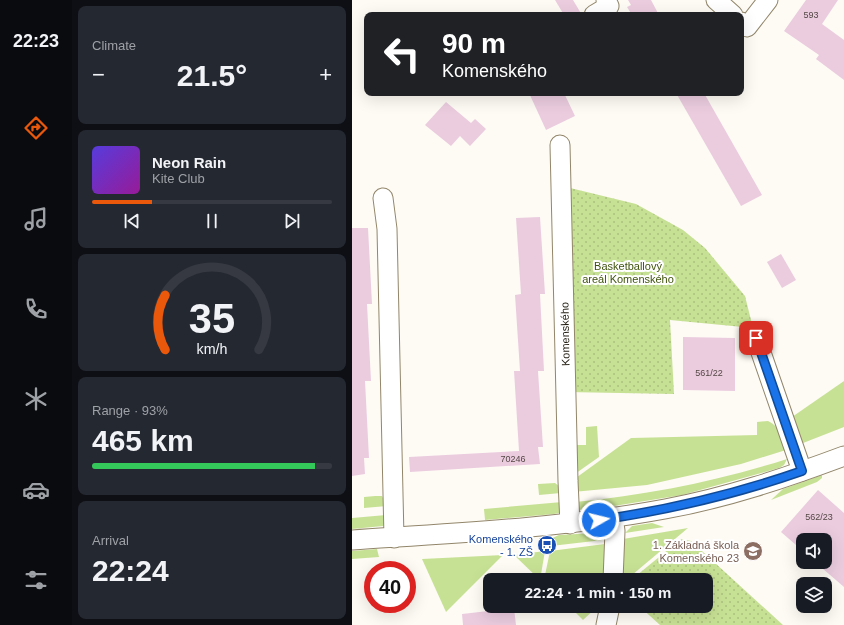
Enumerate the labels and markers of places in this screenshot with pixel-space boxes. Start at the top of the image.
pin [739,321,773,355]
place label: Komenského - 1. ZŠ [469,533,533,558]
bus stop icon: Komenského - 1. ZŠ [536,534,558,556]
place label: 1. Základná škola Komenského 23 [653,539,740,564]
school or university icon: 1. Základná škola Komenského 23 [742,540,764,562]

